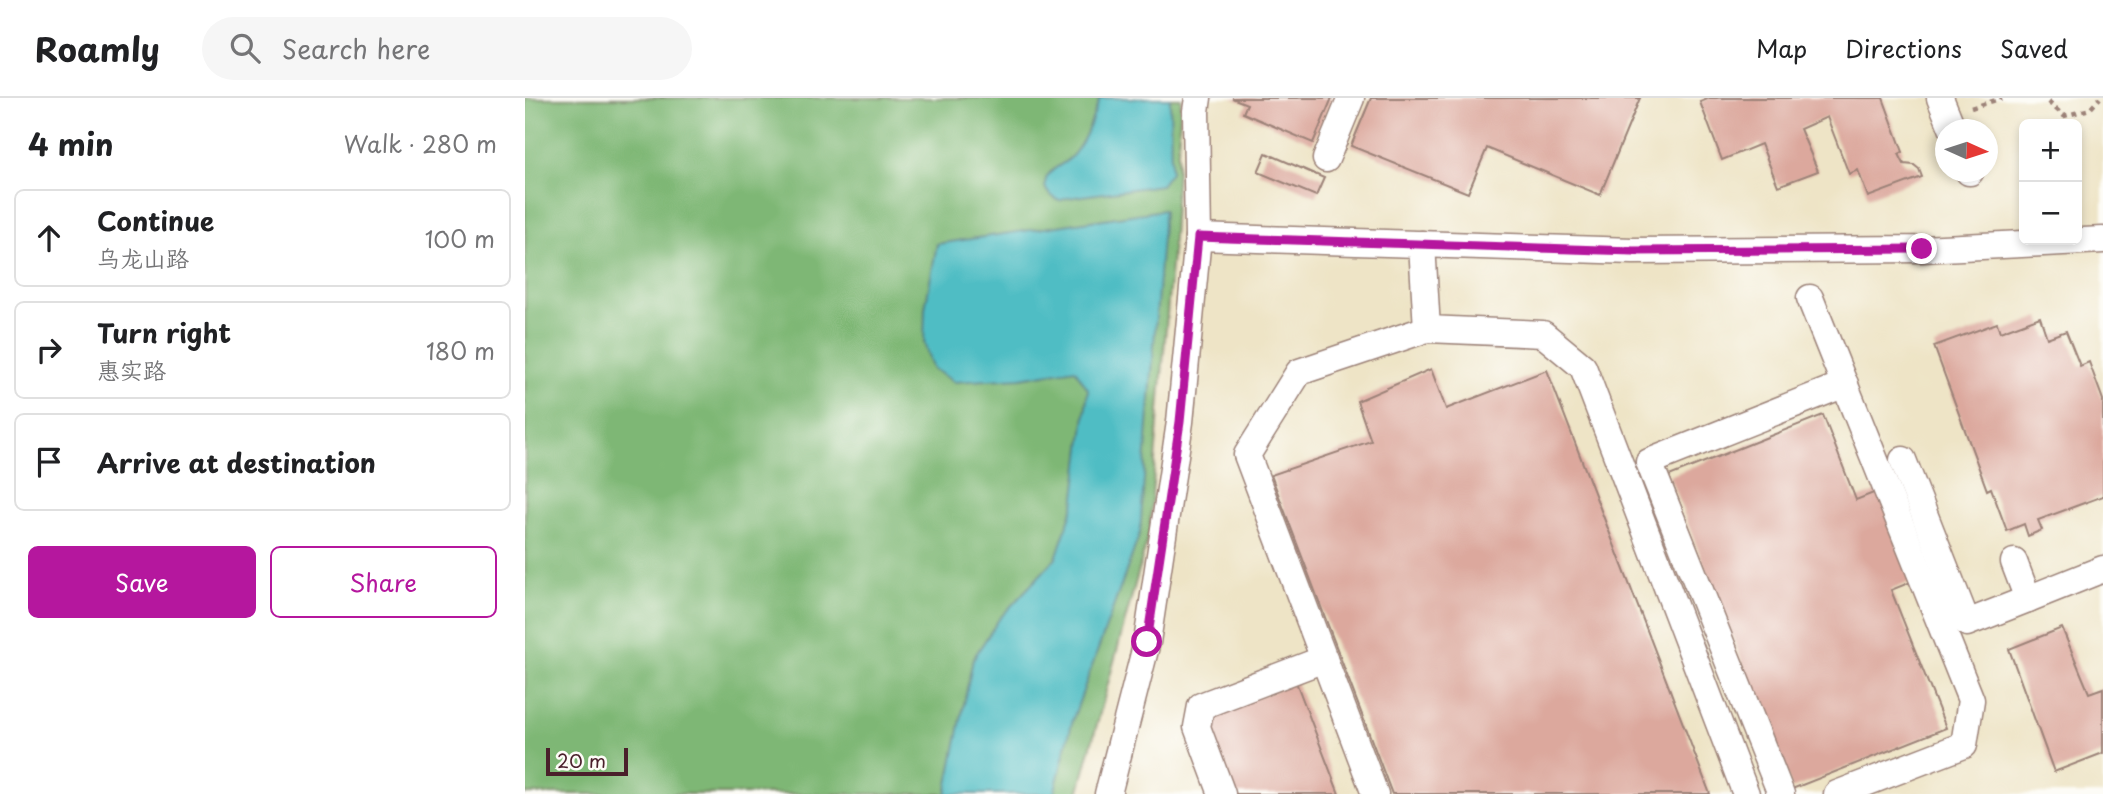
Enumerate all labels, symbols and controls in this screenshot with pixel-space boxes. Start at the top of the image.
search box [202,17,692,80]
text: Roamly [35,23,160,73]
icon: search [226,29,264,67]
text: Search here [282,29,430,68]
text: Map [1756,30,1807,66]
text: Directions [1845,30,1962,66]
text: Saved [2000,30,2068,66]
north arrow [1935,119,1998,182]
map controls [2019,119,2082,245]
button: + [2019,119,2082,182]
text: 4 min [28,121,114,166]
text: Walk · 280 m [344,126,497,161]
button: − [2019,182,2082,245]
text: Continue [97,201,214,240]
icon: ahead [30,219,68,257]
text: 100 m [425,221,495,256]
route end [1906,233,1937,264]
text: 乌龙山路 [97,240,189,275]
text: Turn right [97,313,231,352]
icon: right [30,331,68,369]
text: 180 m [426,333,495,368]
text: 惠实路 [97,352,166,387]
icon: arrive [30,443,68,481]
text: Arrive at destination [97,443,376,482]
button: Save [28,546,256,618]
button: Share [270,546,497,618]
route start [1131,626,1162,657]
scale bar [546,745,628,777]
text: 20 m [557,746,606,774]

